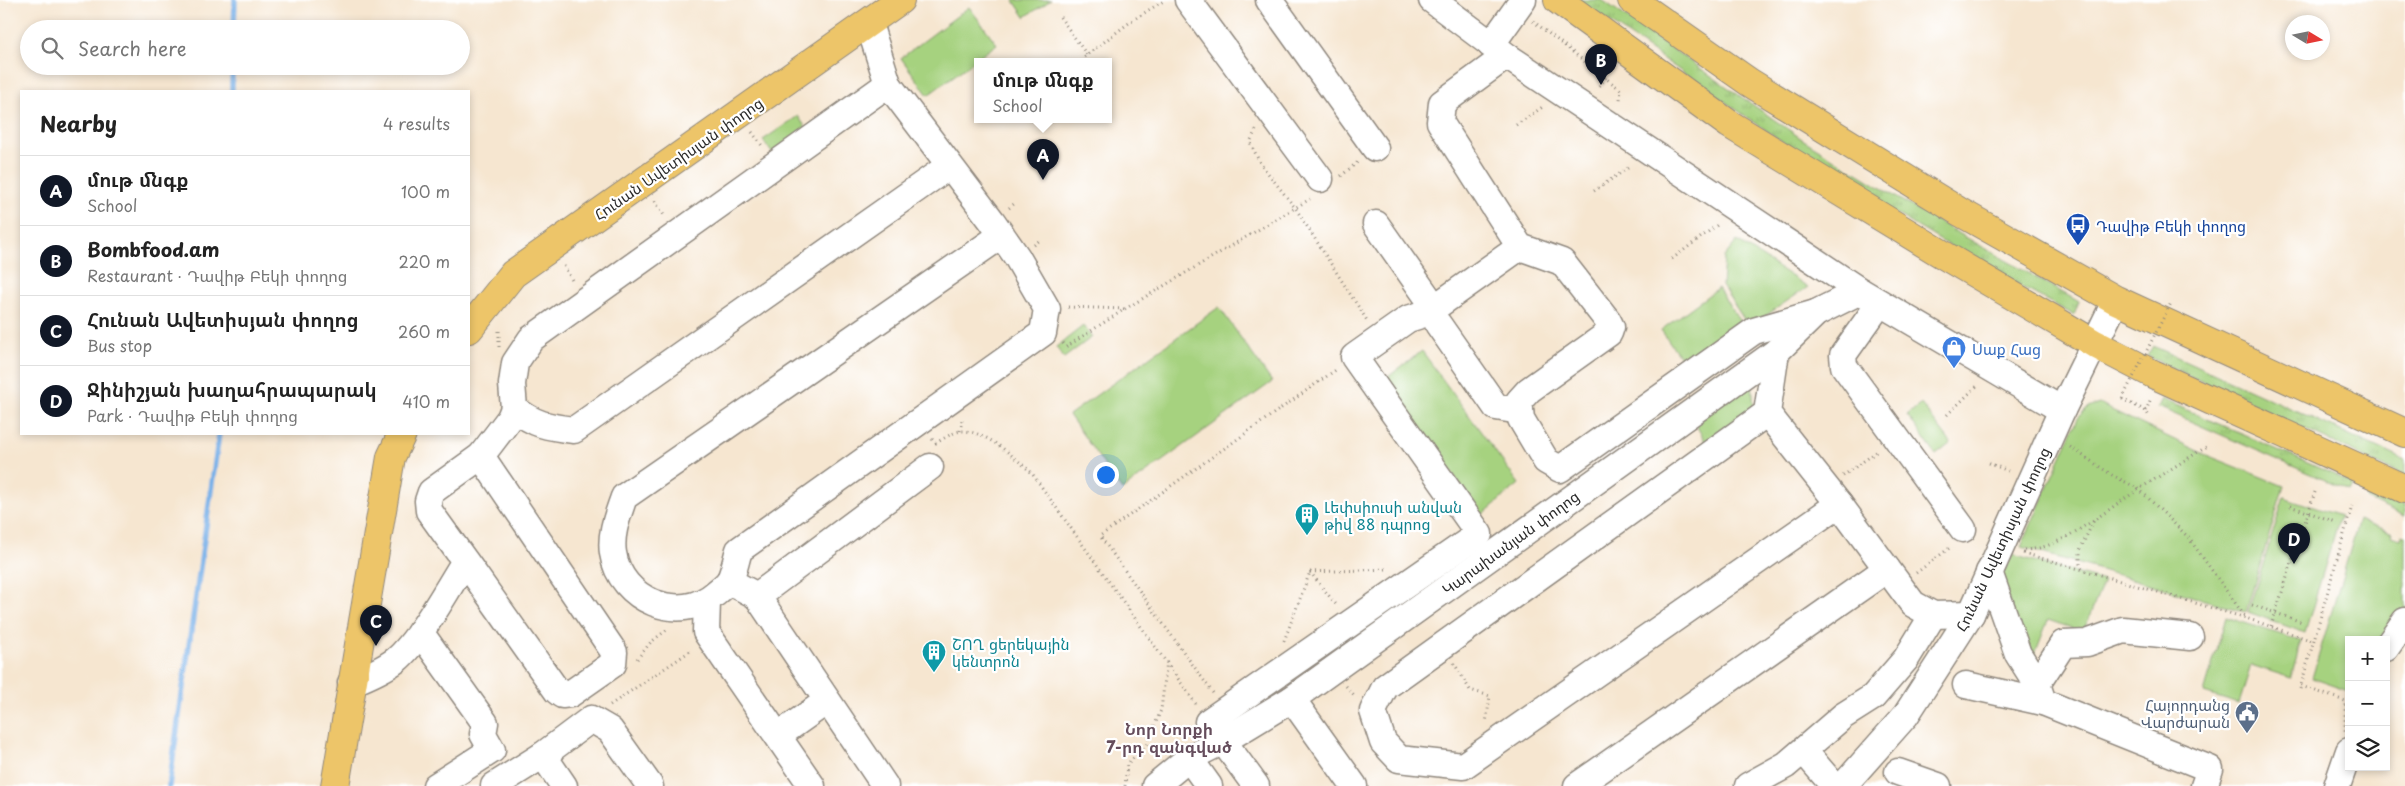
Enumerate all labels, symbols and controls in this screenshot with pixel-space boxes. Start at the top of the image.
north arrow [2285,15,2330,60]
search box [20,20,470,75]
icon: search [38,34,66,62]
text: Search here [78,34,187,62]
pin: B [1585,44,1617,85]
popup [974,58,1112,123]
text: մութ մնգք [992,65,1094,93]
street label: Հունան Ավետիսյան փողոց [589,91,767,225]
text: School [992,93,1043,117]
text: Nearby [40,107,117,139]
text: 4 results [383,111,450,135]
pin: A [1027,139,1059,180]
text: մութ մնգք [87,165,189,193]
text: A [50,179,62,203]
text: 100 m [401,179,450,203]
text: School [87,193,137,217]
bus stop icon: Դավիթ Բեկի փողոց [2065,212,2091,246]
place label: Դավիթ Բեկի փողոց [2096,214,2246,237]
text: Bombfood.am [87,235,219,263]
text: B [51,249,61,273]
text: 220 m [399,249,450,273]
text: Restaurant · Դավիթ Բեկի փողոց [87,263,347,287]
text: Հունան Ավետիսյան փողոց [87,305,359,333]
text: C [50,319,62,343]
text: 260 m [398,319,450,343]
text: Bus stop [87,333,152,357]
shop icon: Սաք Հաց [1941,335,1967,369]
place label: Սաք Հաց [1972,337,2041,360]
text: Ջինիշյան խաղահրապարակ [87,375,377,403]
text: D [50,389,62,413]
text: 410 m [402,389,450,413]
text: Park · Դավիթ Բեկի փողոց [87,403,298,427]
street label: Հունան Ավետիսյան փողոց [1949,443,2055,635]
your location [1093,462,1119,488]
street label: Կարախանյան փողոց [1437,484,1583,600]
place label: Լեփսիուսի անվան թիվ 88 դպրոց [1324,495,1462,535]
building icon: Լեփսիուսի անվան թիվ 88 դպրոց [1294,502,1320,536]
pin: D [2278,523,2310,564]
pin: C [360,605,392,646]
place label: ՇՈՂ ցերեկային կենտրոն [952,632,1070,672]
map controls [2345,636,2390,771]
button: + [2345,636,2390,681]
building icon: ՇՈՂ ցերեկային կենտրոն [921,639,947,673]
button: − [2345,681,2390,726]
place label: Հայորդանց Վարժարան [2141,693,2230,733]
public building icon: Հայորդանց Վարժարան [2234,700,2260,734]
district label: Նոր Նորքի 7-րդ զանգված [1106,716,1232,758]
button: layers [2345,726,2390,771]

